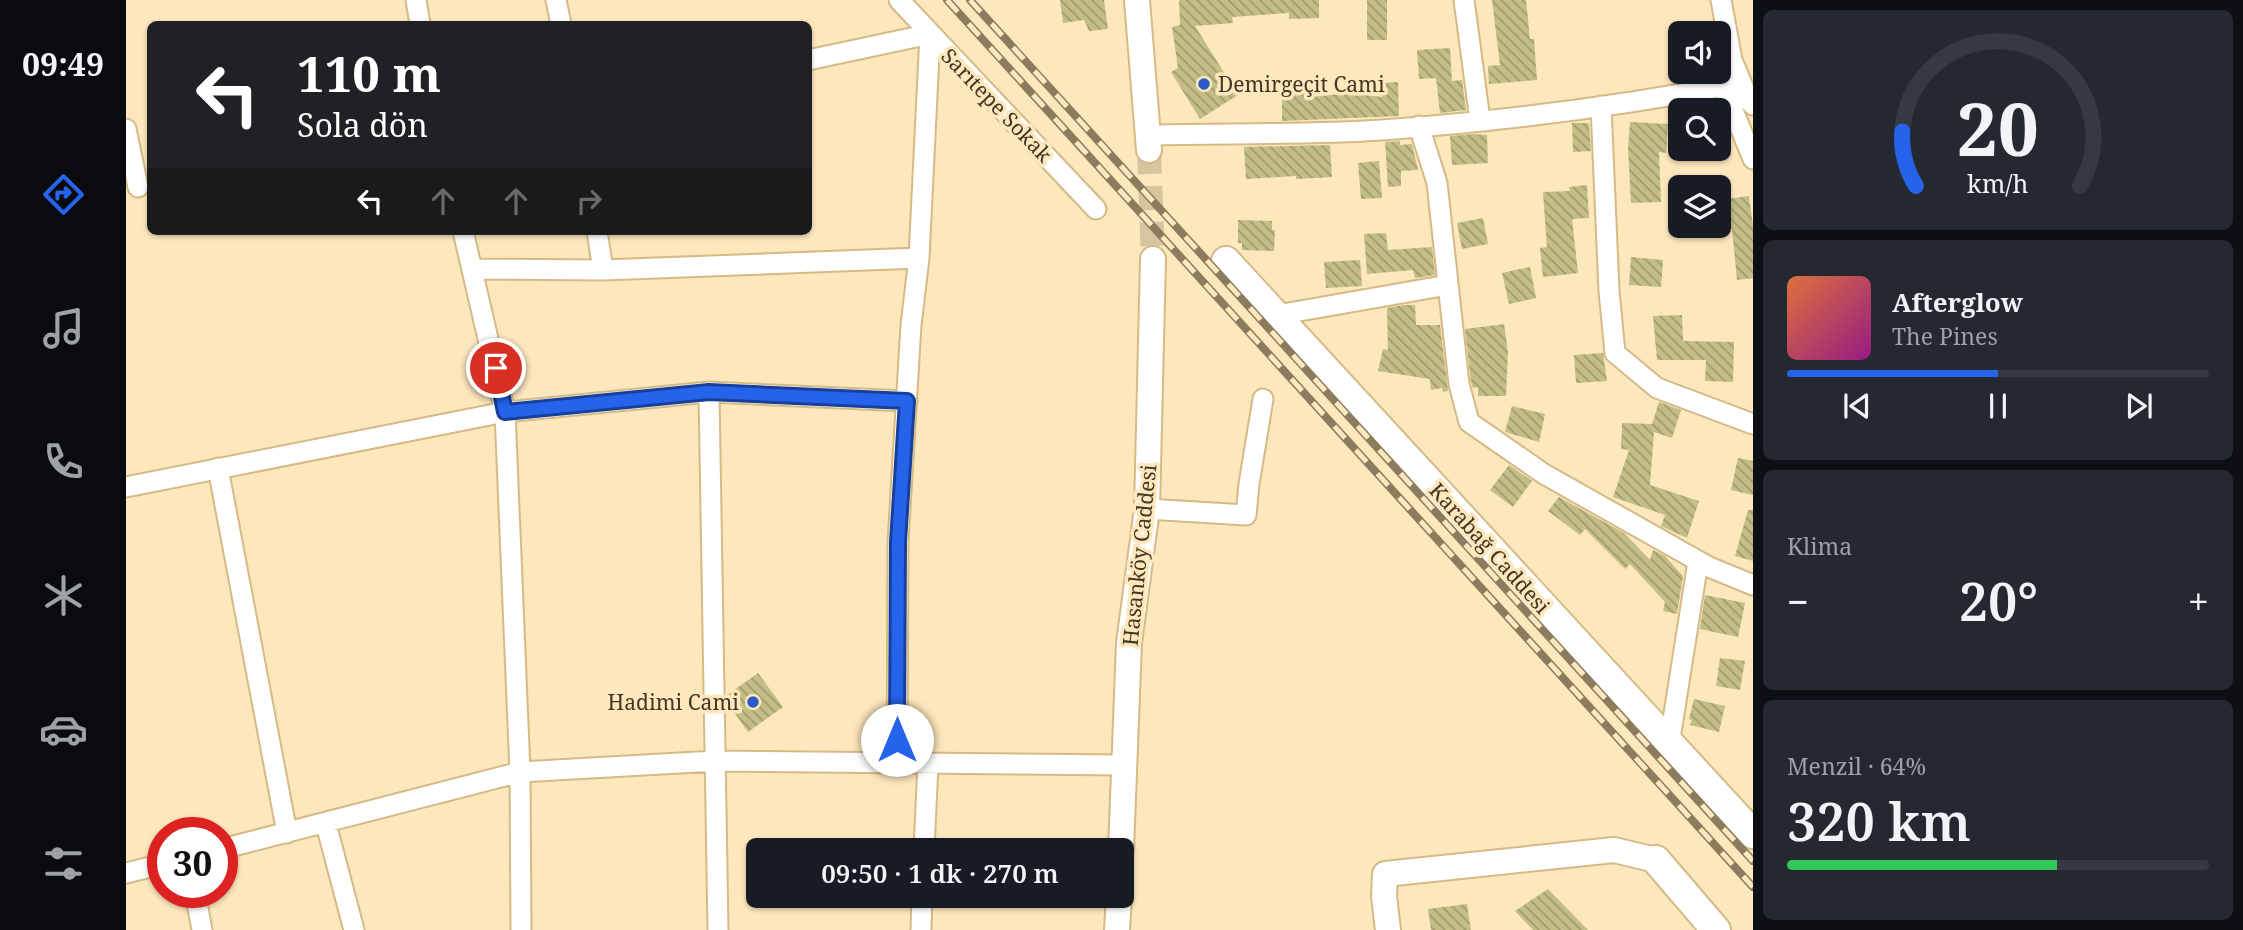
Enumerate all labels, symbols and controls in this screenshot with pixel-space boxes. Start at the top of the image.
map controls [1668,21,1731,238]
button: sound [1668,21,1731,84]
text: 110 m [297,40,441,106]
text: 09:49 [22,42,104,85]
street label: Sarıtepe Sokak [936,42,1059,168]
icon: left [182,49,273,140]
place label: Demirgeçit Cami [1218,70,1385,98]
marker: Demirgeçit Cami [1196,76,1212,92]
text: 20 [1957,78,2039,177]
button: search [1668,98,1731,161]
text: Sola dön [297,103,428,146]
text: km/h [1967,166,2029,200]
icon: directions [39,170,88,219]
button: layers [1668,175,1731,238]
icon: left [351,182,389,220]
icon: ahead [424,182,462,220]
icon: ahead [497,182,535,220]
icon: right [570,182,608,220]
text: Afterglow [1892,284,2023,320]
icon: music [39,304,88,353]
text: The Pines [1892,320,1998,352]
pin [466,338,526,398]
icon: arrive [477,349,515,387]
icon: previous [1838,387,1876,425]
icon: pause [1979,387,2017,425]
icon: next [2120,387,2158,425]
icon: phone [39,437,88,486]
street label: Hasanköy Caddesi [1116,463,1162,647]
street label: Karabağ Caddesi [1424,476,1557,620]
text: Klima [1787,530,1852,562]
text: 20° [1959,565,2038,636]
icon: climate [39,571,88,620]
text: − [1787,575,1809,627]
text: + [2188,575,2209,627]
place label: Hadimi Cami [608,688,739,716]
marker: Hadimi Cami [745,694,761,710]
position arrow [860,703,934,777]
icon: car [39,705,88,754]
text: Menzil · 64% [1787,750,1926,782]
text: 320 km [1787,785,1971,856]
speed limit sign: 30 [147,817,238,908]
icon: filters [39,839,88,888]
text: 09:50 · 1 dk · 270 m [821,855,1059,891]

